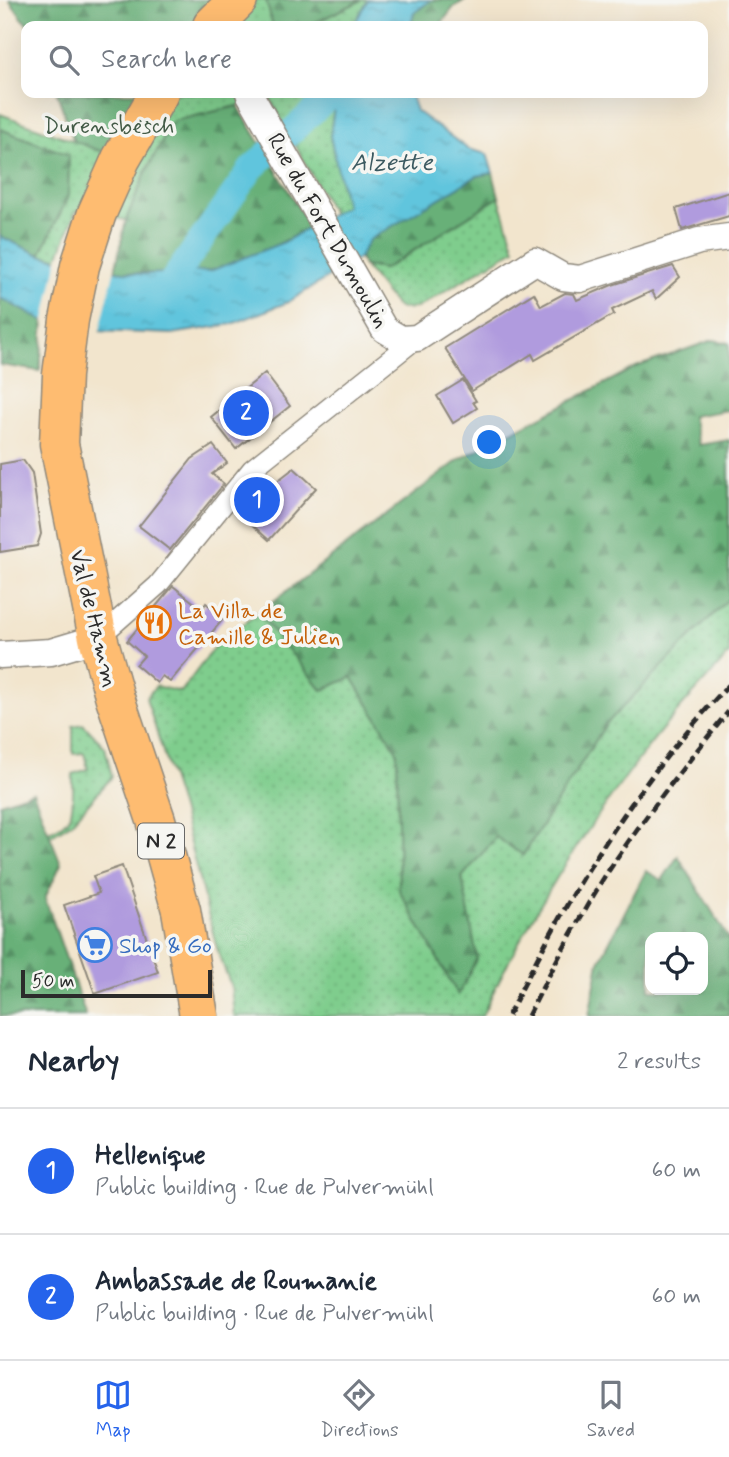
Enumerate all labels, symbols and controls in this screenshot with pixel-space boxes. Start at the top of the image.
search box [21,21,708,98]
icon: search [45,41,83,79]
text: Search here [101,43,232,77]
park label: Durensbësch [44,112,174,142]
street label: Rue du Fort Dumoulin [259,128,395,334]
water label: Alzette [351,148,434,179]
pin: 2 [223,387,269,439]
your location [472,425,506,459]
pin: 1 [234,474,280,526]
street label: Val de Hamm [61,546,125,691]
place label: La Villa de Camille & Julien [178,597,340,653]
restaurant icon: La Villa de Camille & Julien [135,604,173,642]
road number: N 2 [138,824,184,858]
supermarket icon: Shop & Go [76,926,114,964]
place label: Shop & Go [119,932,212,962]
map controls [645,932,708,995]
button: locate [645,932,708,995]
scale bar [21,967,212,999]
text: 50 m [32,969,75,994]
text: Nearby [28,1042,119,1081]
text: 2 results [617,1047,701,1077]
text: Hellenique [95,1139,206,1173]
text: 1 [46,1156,56,1186]
text: 60 m [652,1156,701,1186]
text: Public building · Rue de Pulvermühl [95,1173,434,1203]
text: Ambassade de Roumanie [95,1265,377,1299]
text: 2 [45,1282,57,1312]
text: 60 m [652,1282,701,1312]
text: Public building · Rue de Pulvermühl [95,1299,434,1329]
tab: Map [94,1376,132,1443]
tab: Directions [320,1376,399,1443]
tab: Saved [587,1376,635,1443]

